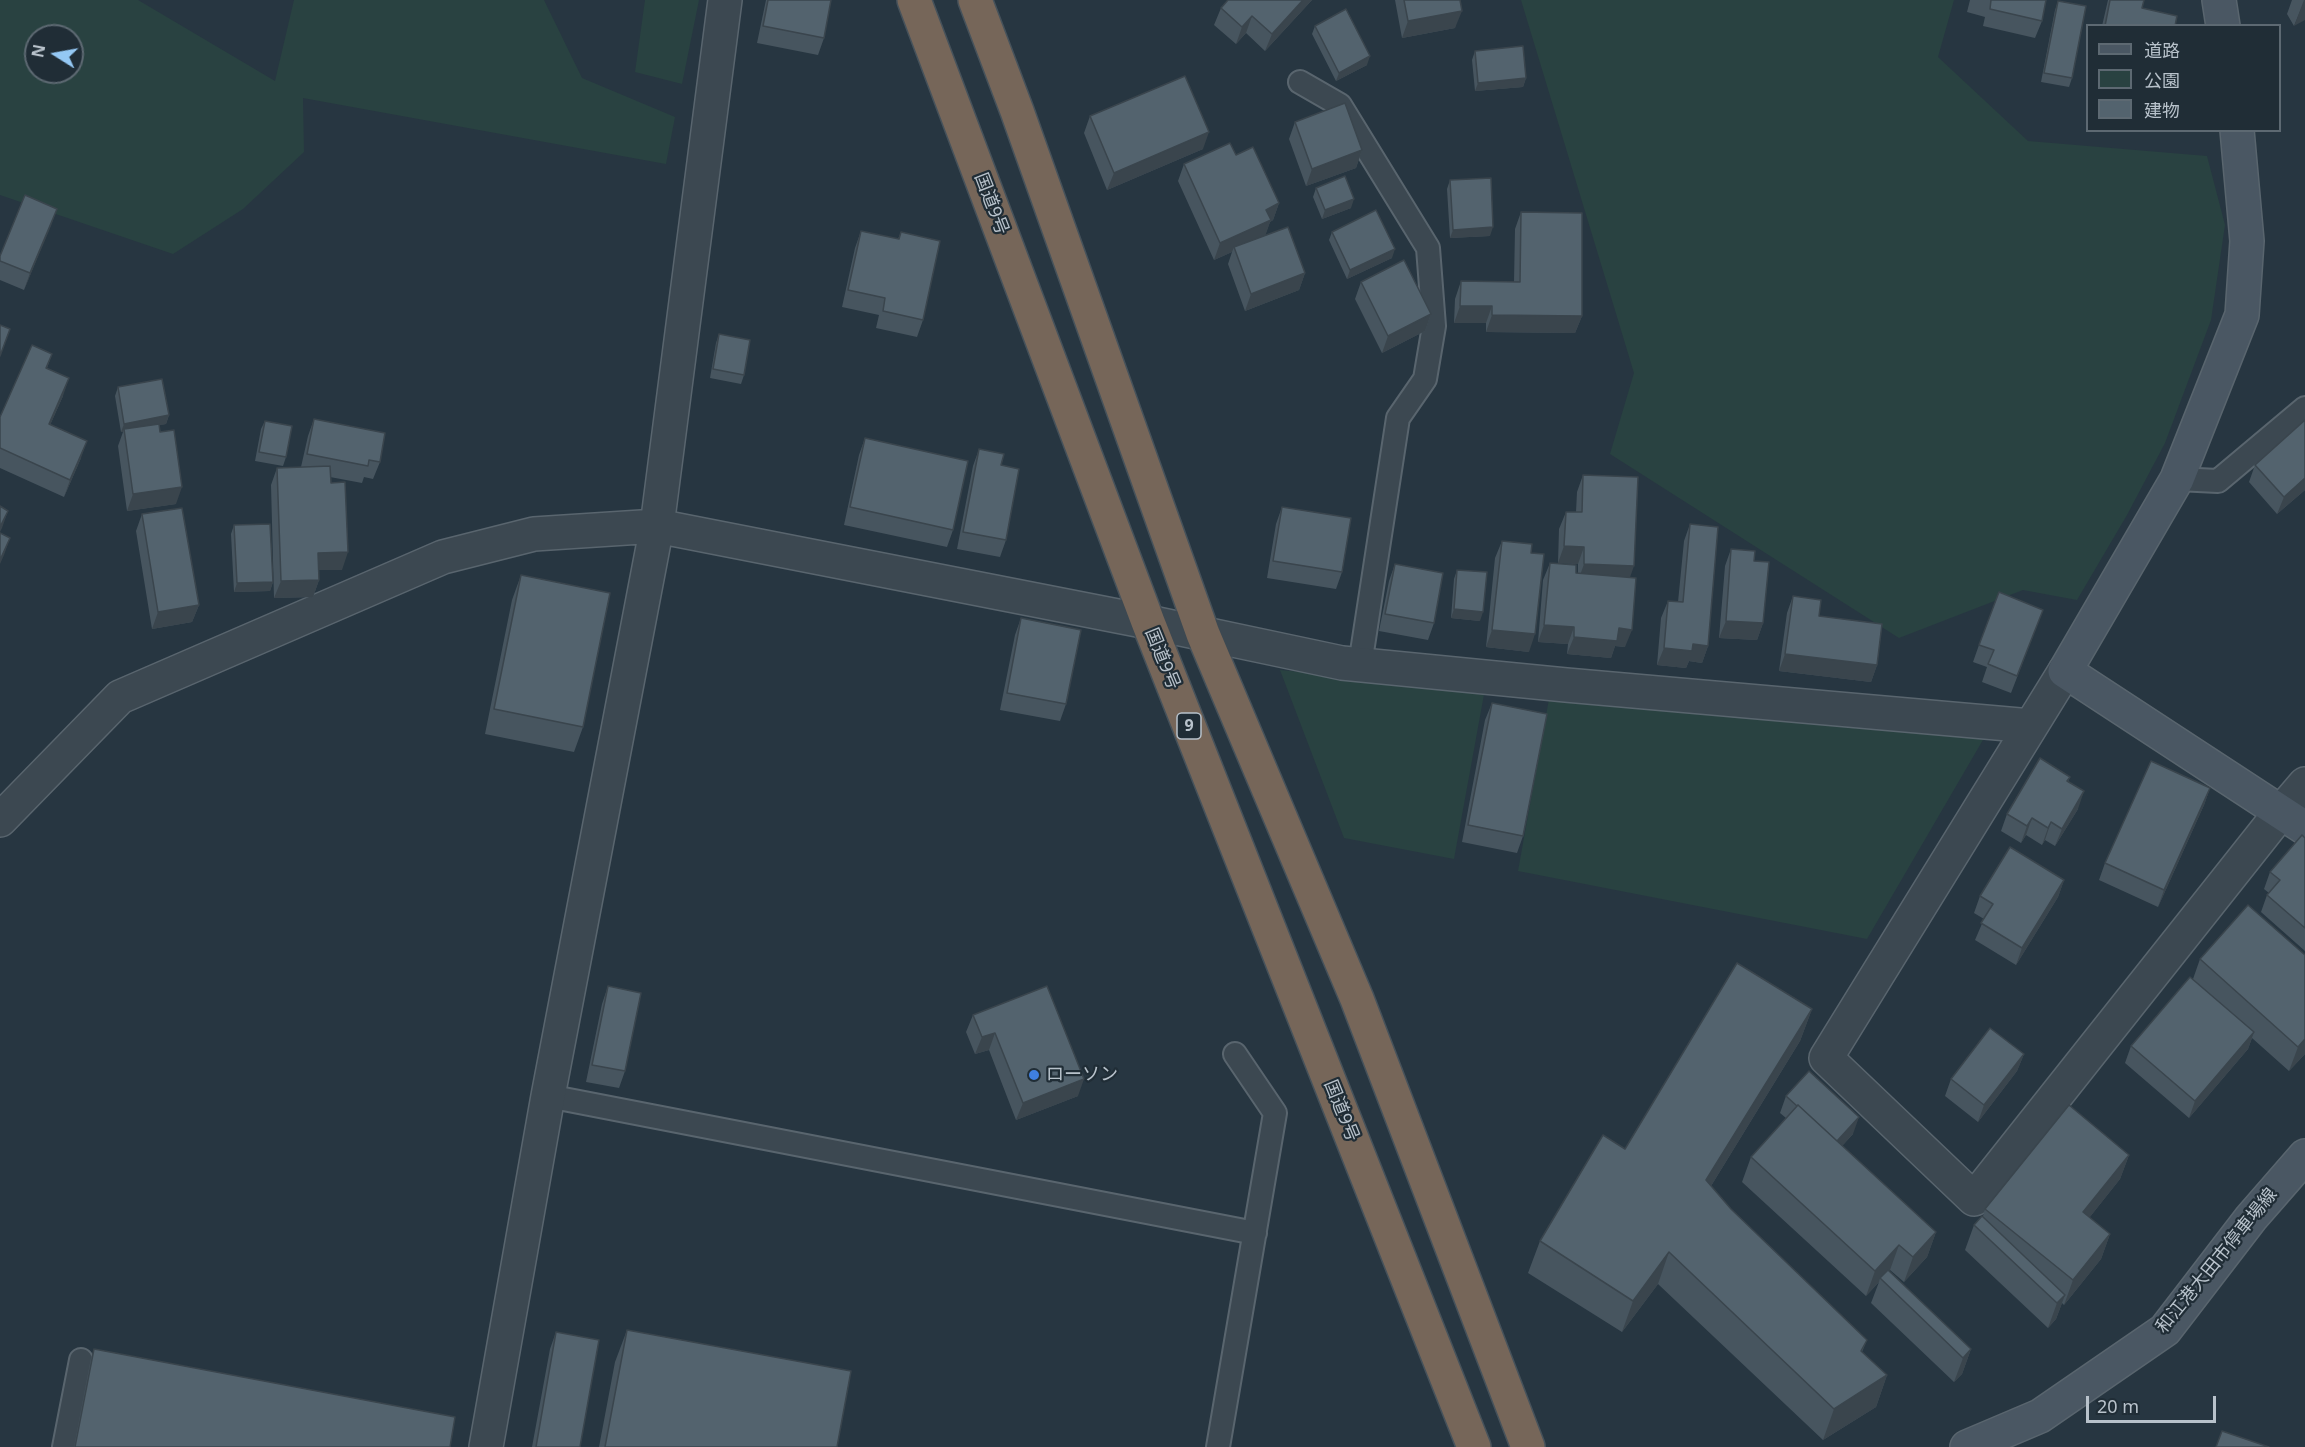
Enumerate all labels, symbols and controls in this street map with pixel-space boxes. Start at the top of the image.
north arrow [24,24,84,84]
legend [2086,24,2281,132]
text: 道路 [2144,38,2180,62]
text: N [26,42,50,59]
text: 公園 [2144,68,2180,92]
text: 建物 [2144,98,2180,122]
street label: 国道9号 [969,170,1013,238]
street label: 国道9号 [1140,625,1184,693]
road number: 9 [1177,713,1201,739]
place label: ローソン [1046,1064,1118,1086]
marker: ローソン [1027,1068,1041,1082]
street label: 国道9号 [1319,1077,1363,1145]
street label: 和江港大田市停車場線 [2152,1184,2282,1338]
scale bar [2089,1384,2220,1422]
text: 20 m [2097,1394,2139,1418]

